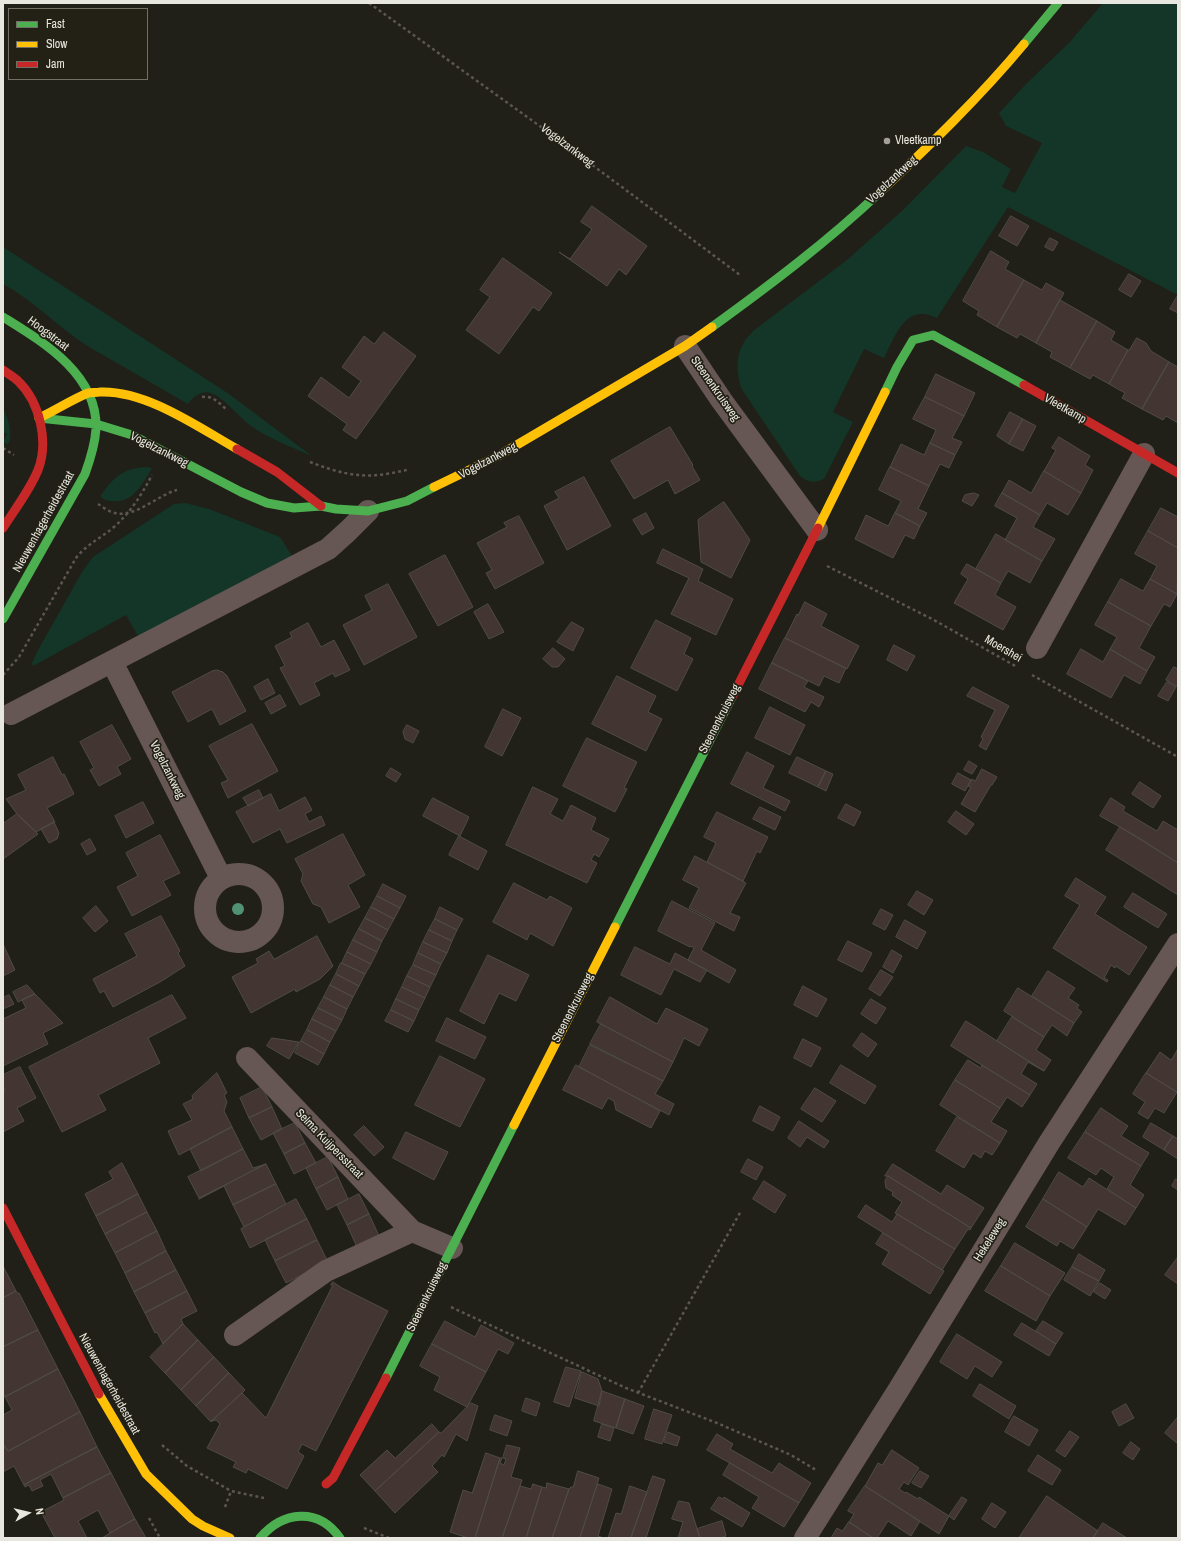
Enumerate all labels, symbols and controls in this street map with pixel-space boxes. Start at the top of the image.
legend [8,8,148,80]
text: Fast [46,16,65,32]
text: Slow [46,36,67,52]
text: Jam [46,56,65,72]
street label: Vogelzankweg [537,121,597,171]
place label: Vleetkamp [895,134,941,148]
marker: Vleetkamp [882,136,892,146]
street label: Vogelzankweg [864,153,920,207]
street label: Hoogstraat [24,314,72,354]
street label: Steenenkruisweg [687,354,743,424]
street label: Vleetkamp [1041,391,1089,427]
street label: Vogelzankweg [127,429,191,471]
street label: Vogelzankweg [457,440,519,482]
street label: Nieuwenhagerheidestraat [10,469,78,575]
street label: Moershei [982,633,1024,665]
street label: Steenenkruisweg [696,682,744,756]
street label: Vogelzankweg [146,738,188,802]
street label: Steenenkruisweg [549,971,597,1045]
street label: Selma Kuijpersstraat [292,1106,366,1182]
street label: Hekeleweg [971,1216,1009,1264]
street label: Steenenkruisweg [404,1260,450,1334]
street label: Nieuwenhagerheidestraat [75,1331,143,1437]
north arrow [8,1493,48,1533]
text: N [32,1507,47,1516]

